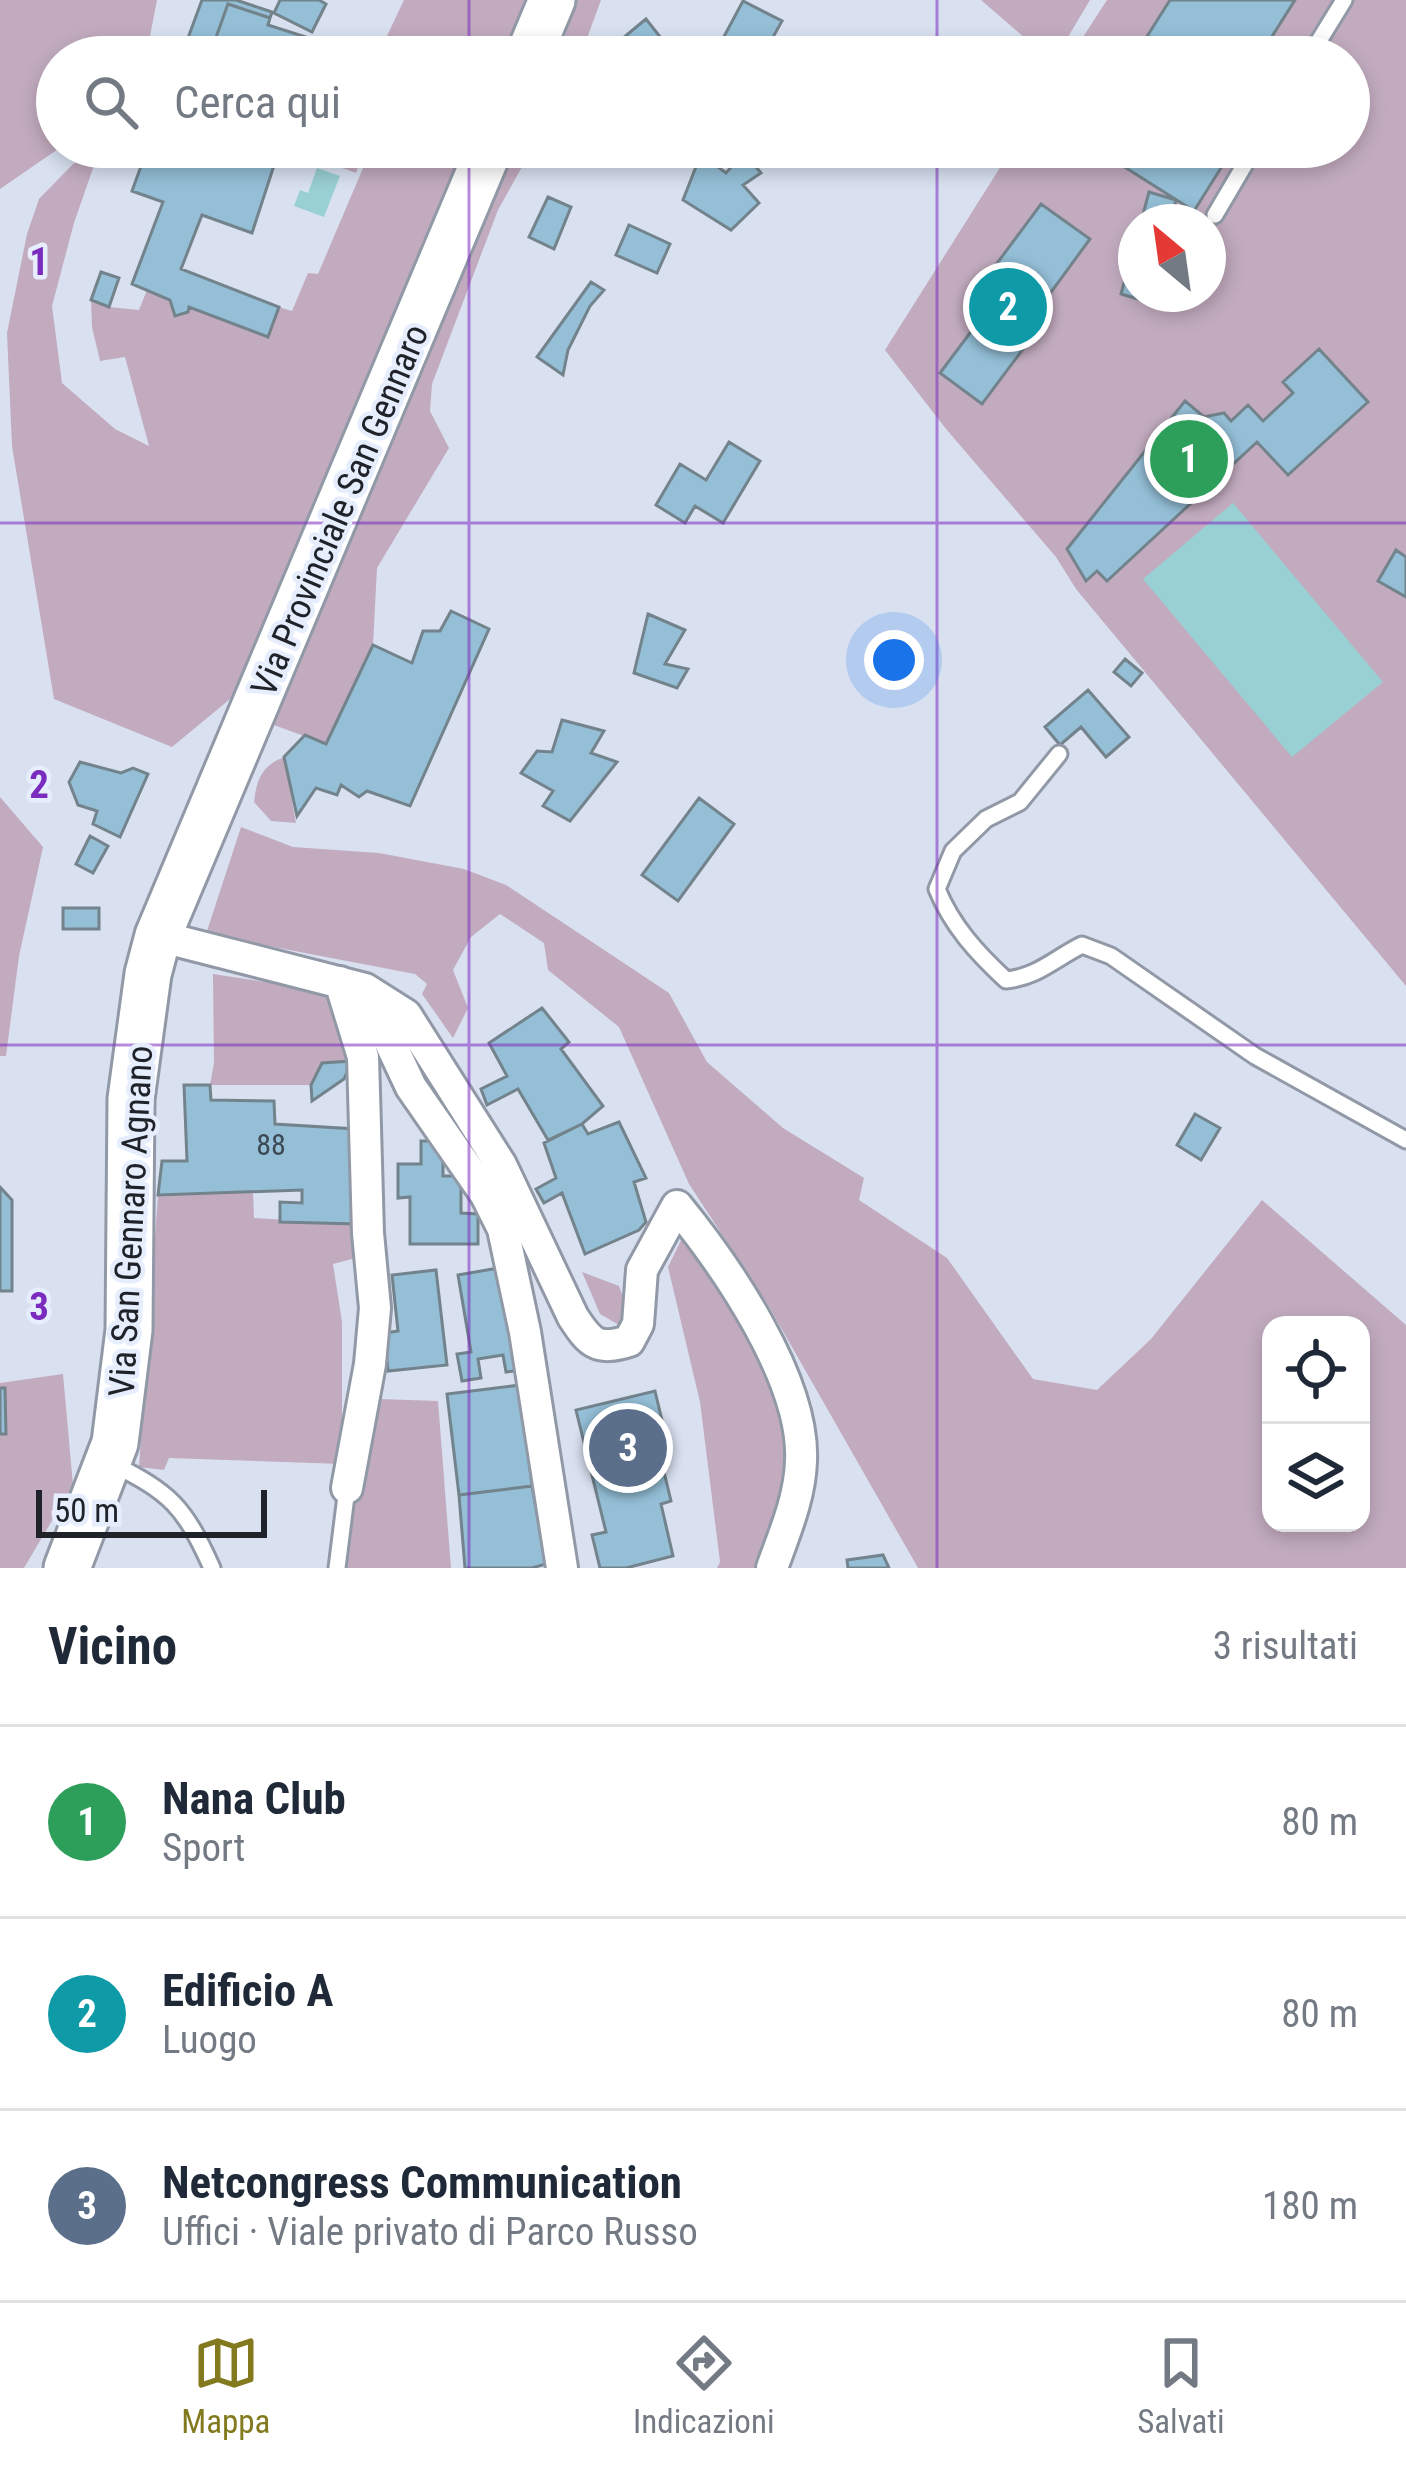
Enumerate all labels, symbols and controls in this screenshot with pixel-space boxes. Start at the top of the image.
search box [36,36,1370,168]
icon: search [78,69,144,135]
text: Cerca qui [174,76,341,129]
north arrow [1118,204,1226,312]
text: 1 [29,239,49,285]
pin: 2 [969,262,1047,352]
street label: Via Provinciale San Gennaro [243,318,437,702]
pin: 1 [1150,414,1228,504]
your location [864,630,924,690]
text: 2 [29,762,49,808]
street label: Via San Gennaro Agnano [101,1044,161,1398]
house number: 88 [256,1127,286,1162]
text: 3 [29,1284,49,1330]
map controls [1262,1316,1370,1532]
button: locate [1262,1316,1370,1424]
pin: 3 [589,1403,667,1493]
button: layers [1262,1424,1370,1532]
scale bar [36,1484,267,1537]
text: 50 m [54,1491,119,1530]
text: Vicino [48,1617,177,1676]
text: 3 risultati [1213,1623,1358,1669]
text: Nana Club [162,1772,346,1825]
text: 1 [77,1799,97,1845]
text: 80 m [1281,1799,1358,1845]
text: Sport [162,1825,245,1871]
text: Edificio A [162,1964,334,2017]
text: 2 [77,1991,97,2037]
text: 80 m [1281,1991,1358,2037]
text: Luogo [162,2017,257,2063]
text: Netcongress Communication [162,2156,682,2209]
text: 3 [77,2183,97,2229]
text: 180 m [1262,2183,1358,2229]
text: Uffici · Viale privato di Parco Russo [162,2209,698,2255]
tab: Mappa [181,2330,270,2441]
tab: Indicazioni [633,2330,775,2441]
tab: Salvati [1137,2330,1225,2441]

